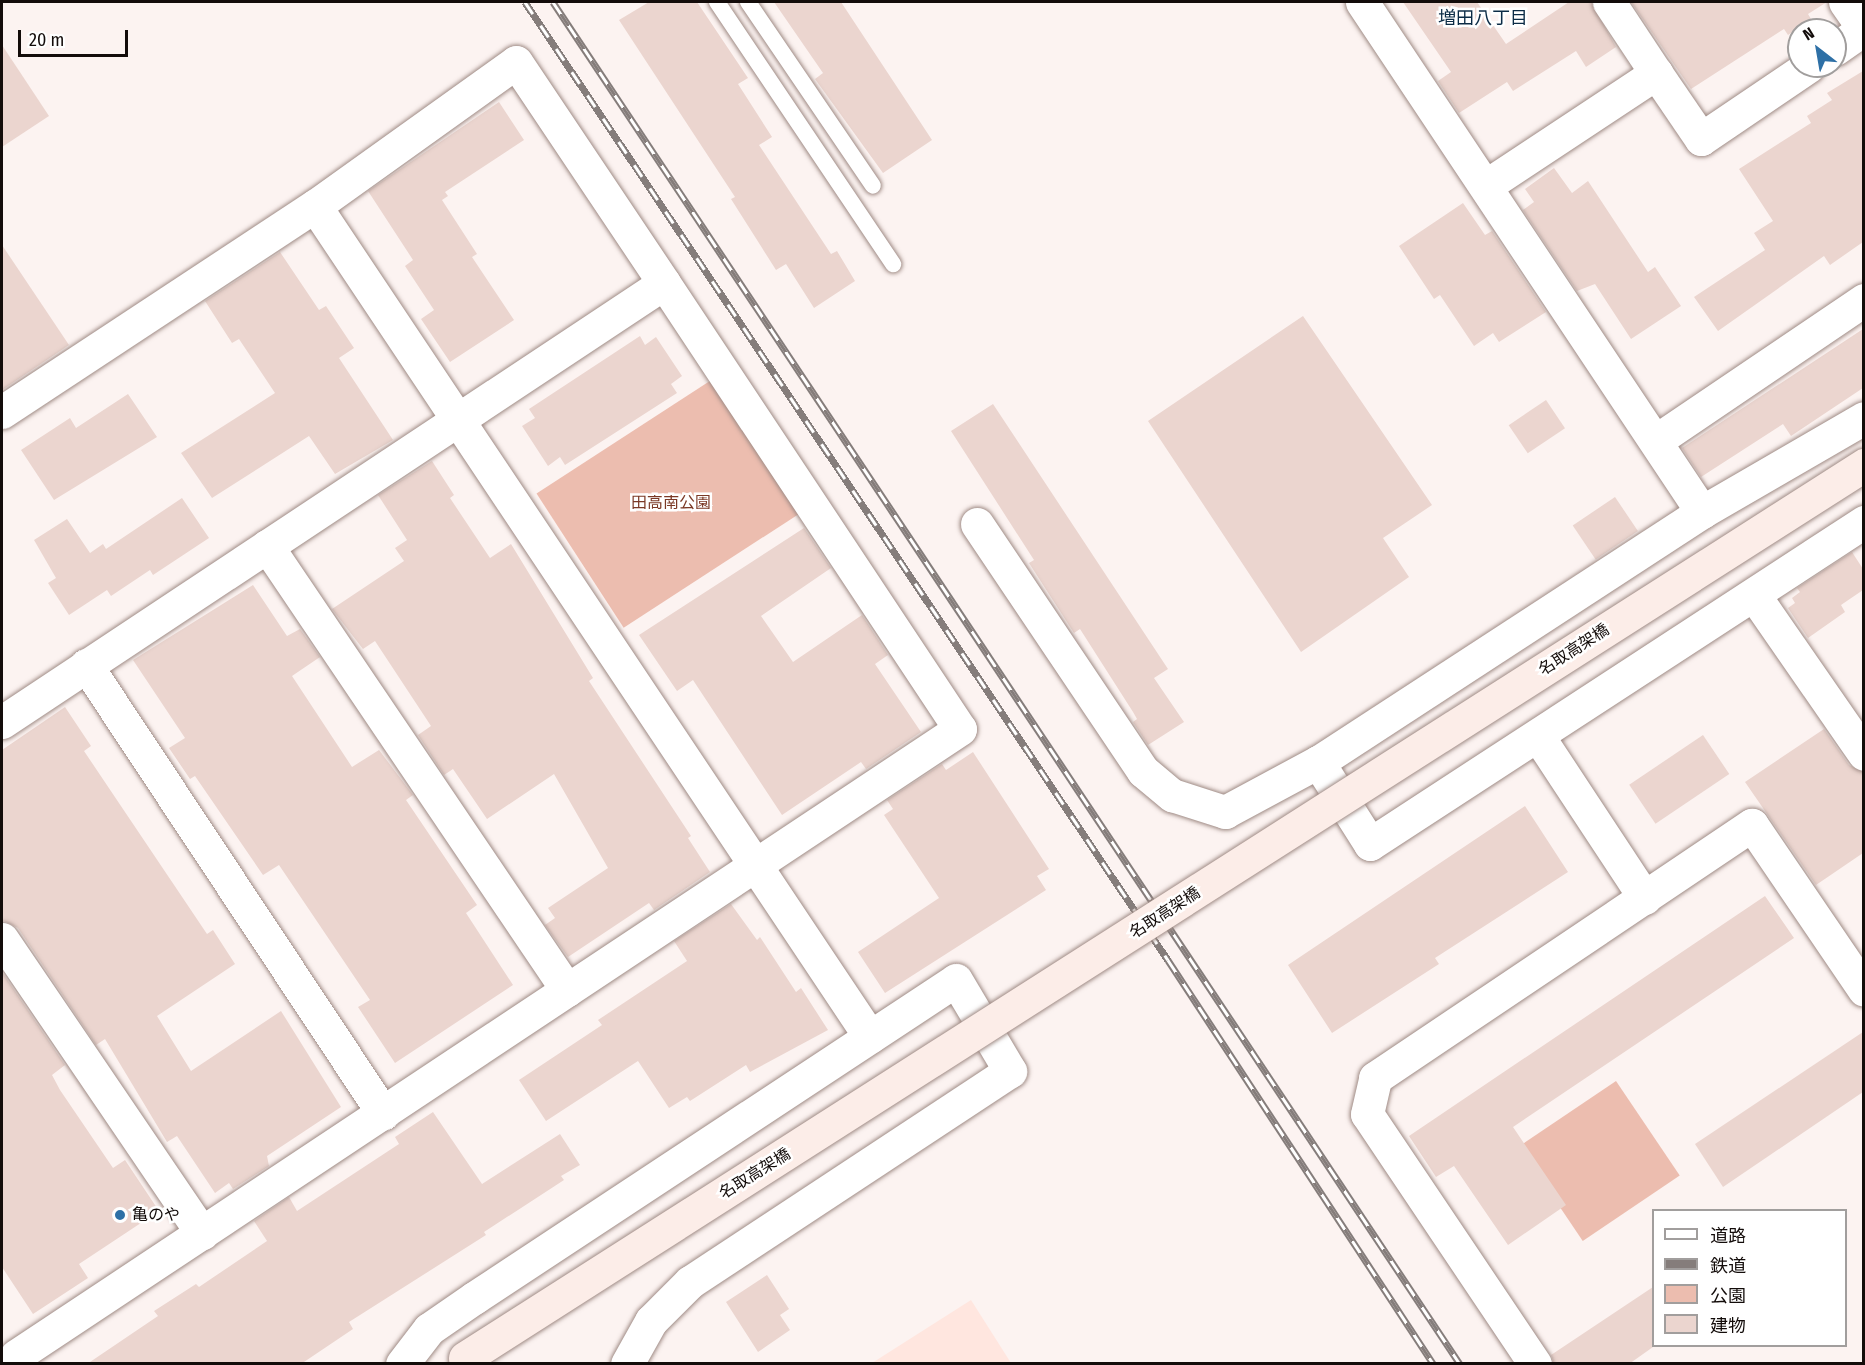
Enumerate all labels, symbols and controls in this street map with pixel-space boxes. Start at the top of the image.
district label: 増田八丁目 [1438,7,1528,29]
scale bar [21,18,130,56]
north arrow [1787,18,1847,78]
text: N [1799,23,1818,44]
text: 20 m [29,29,64,51]
park label: 田高南公園 [631,493,711,513]
street label: 名取高架橋 [1535,620,1613,680]
street label: 名取高架橋 [1126,883,1204,943]
street label: 名取高架橋 [716,1145,794,1203]
place label: 亀のや [132,1205,180,1225]
marker: 亀のや [113,1208,127,1222]
legend [1652,1209,1847,1347]
text: 道路 [1710,1225,1746,1247]
text: 鉄道 [1710,1255,1746,1277]
text: 公園 [1710,1285,1746,1307]
text: 建物 [1710,1315,1746,1337]

